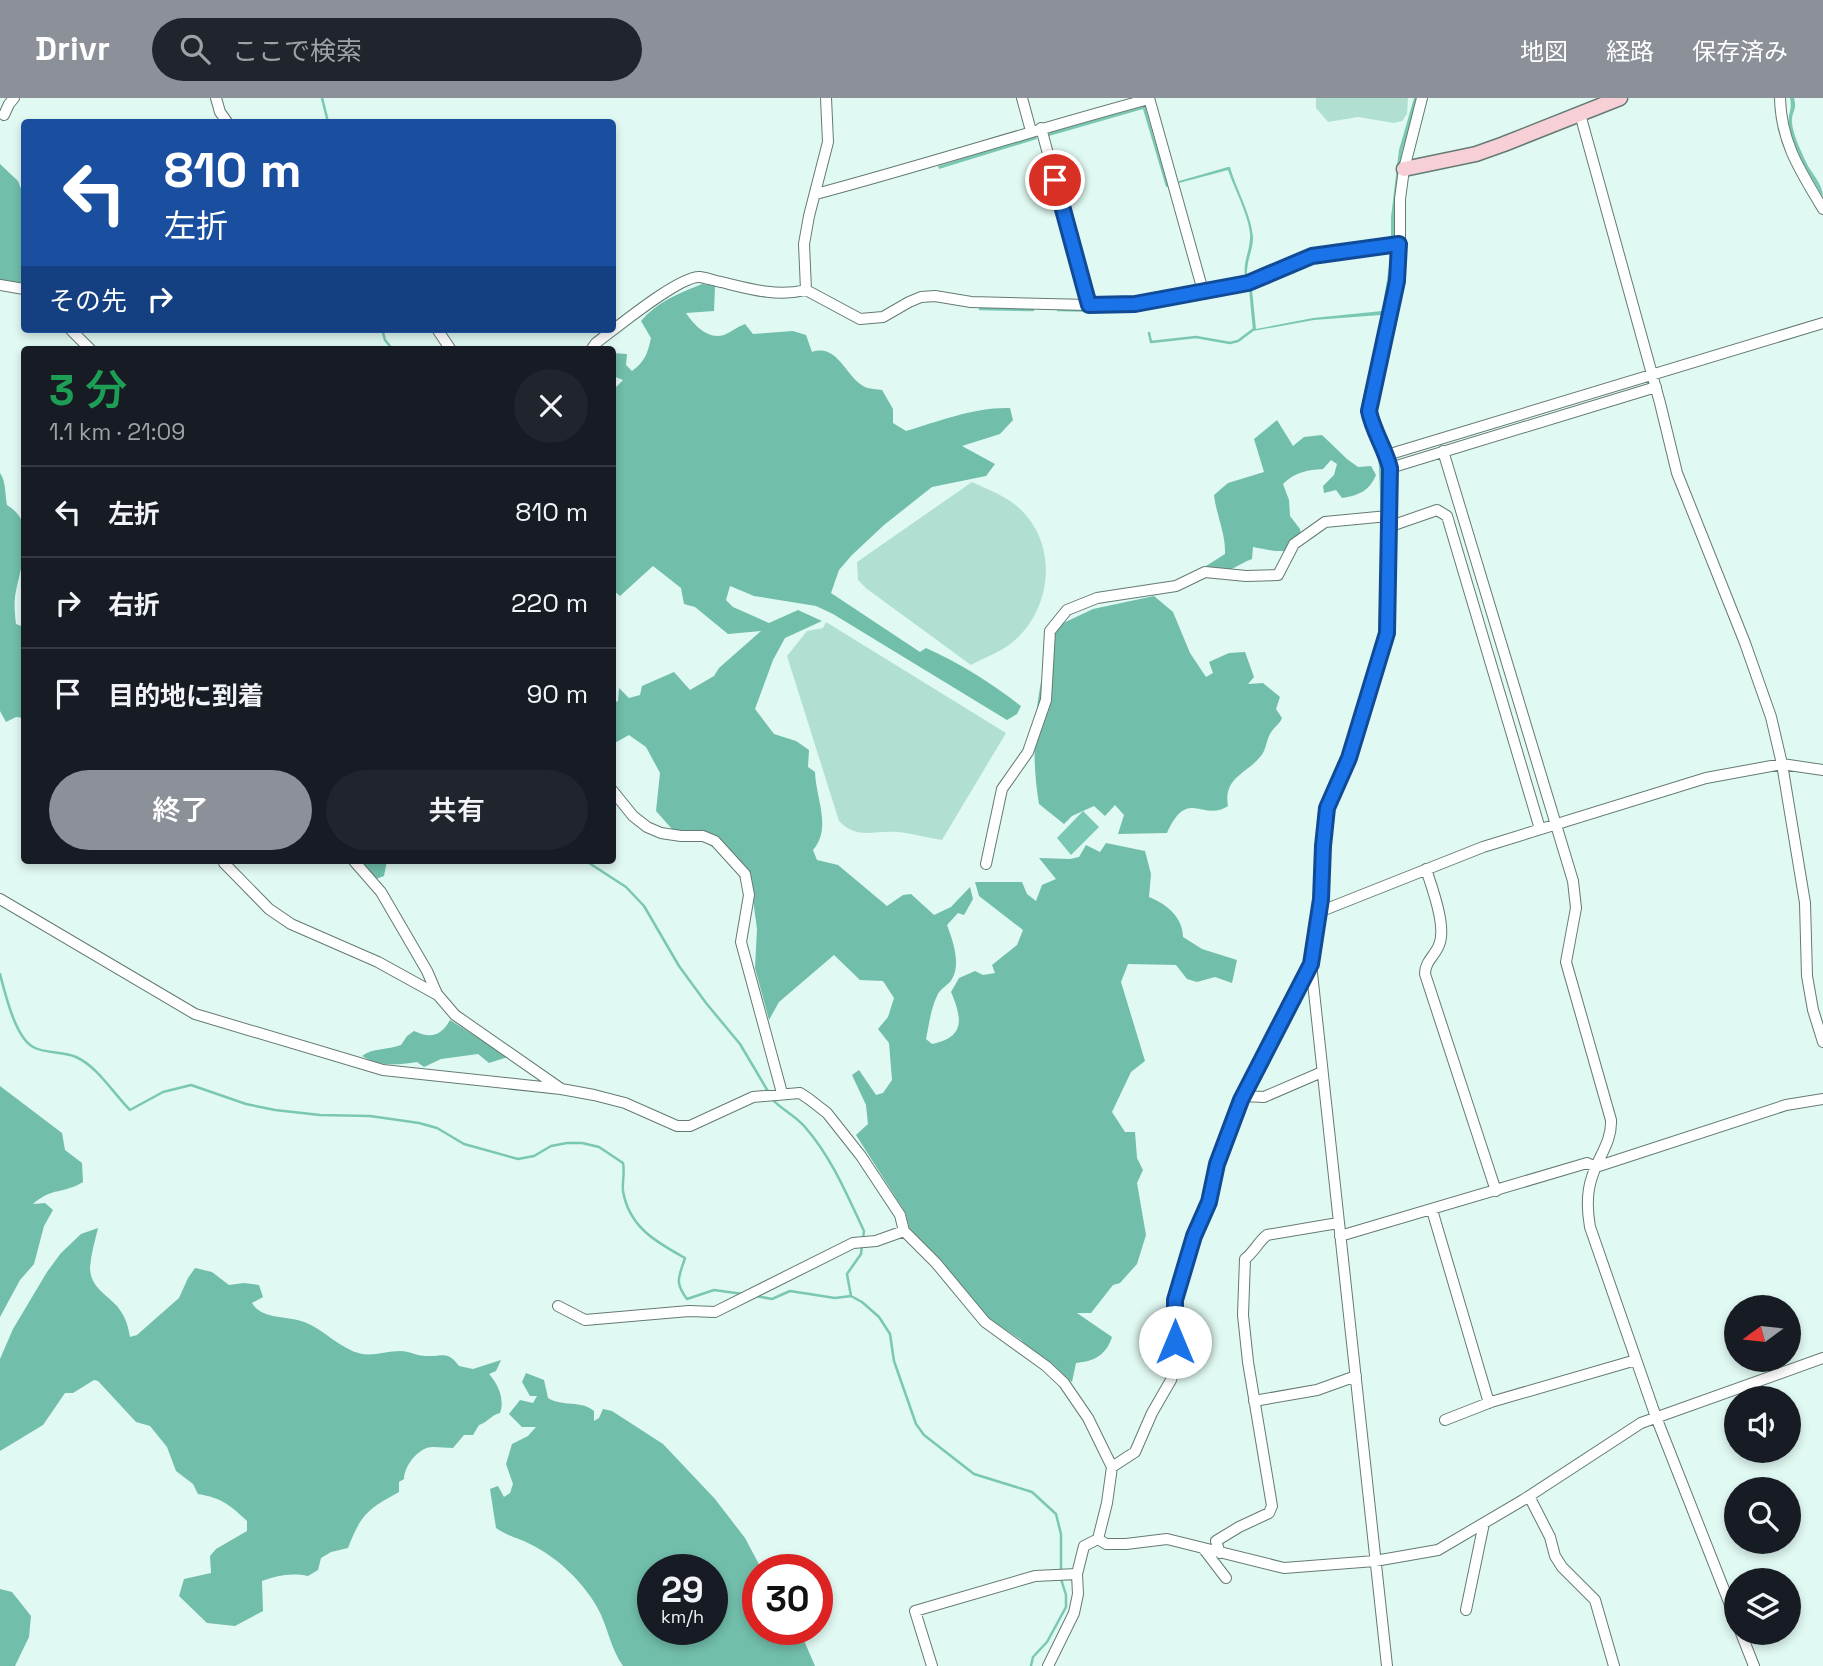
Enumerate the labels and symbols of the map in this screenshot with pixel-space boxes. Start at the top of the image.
pin [1025,150,1085,210]
north arrow [1724,1295,1801,1372]
position arrow [1138,1305,1212,1379]
speed limit sign: 30 [742,1554,833,1645]

